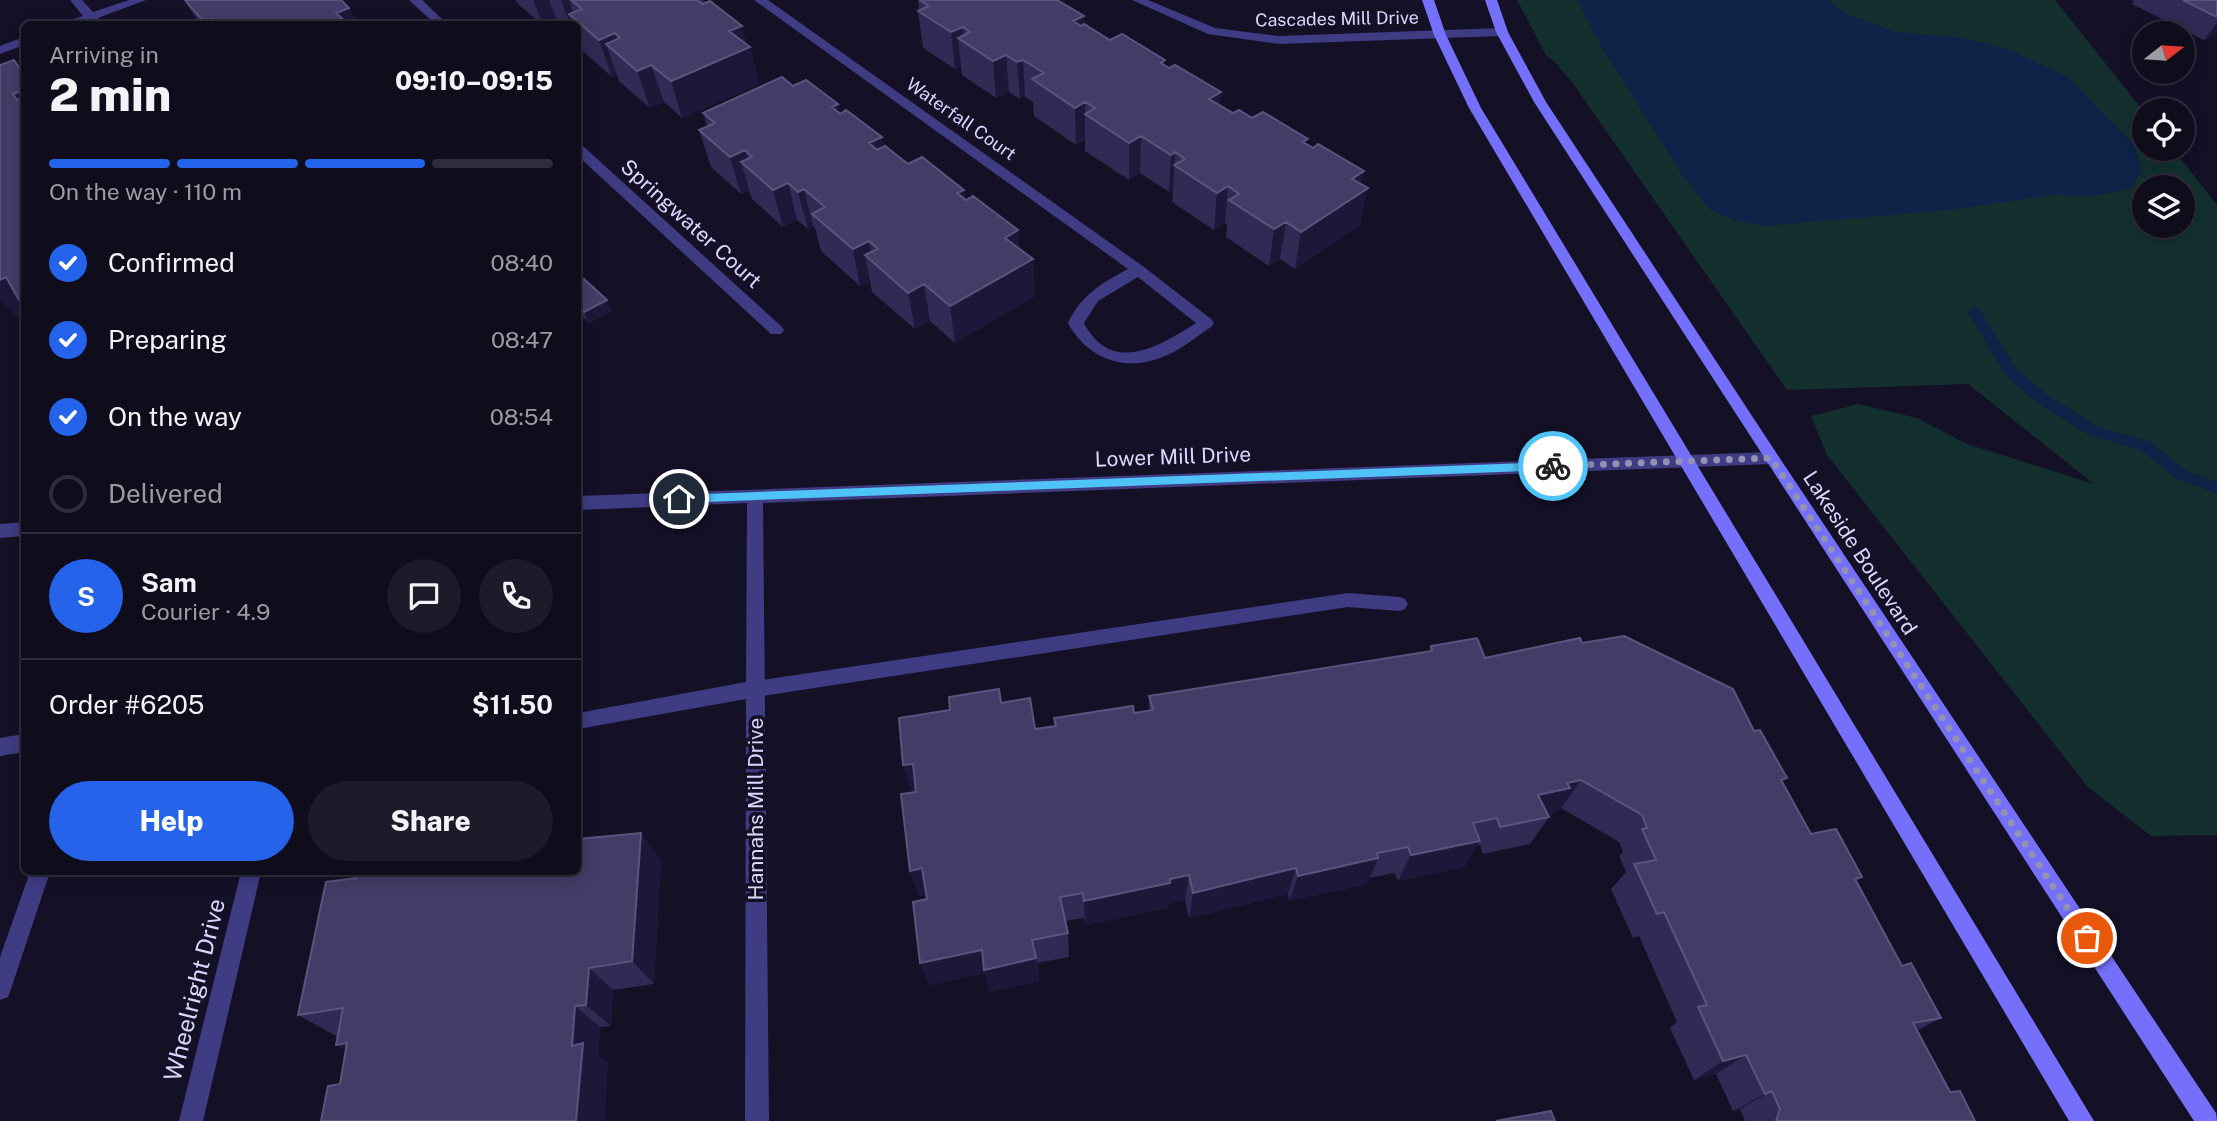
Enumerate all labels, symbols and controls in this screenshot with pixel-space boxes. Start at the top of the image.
street label: Cascades Mill Drive [1255,7,1419,30]
north arrow [2132,21,2194,84]
map controls [2132,21,2195,238]
text: Arriving in [49,41,159,68]
text: 09:10–09:15 [395,65,553,96]
text: 2 min [49,67,171,121]
street label: Waterfall Court [902,73,1020,164]
button: locate [2132,98,2195,161]
street label: Springwater Court [616,154,767,293]
button: layers [2132,175,2195,238]
text: On the way · 110 m [49,178,242,205]
icon: check [49,244,87,282]
text: Confirmed [108,247,235,278]
text: 08:40 [491,249,553,276]
icon: check [49,321,87,359]
text: Preparing [108,324,227,355]
text: 08:47 [491,326,553,353]
icon: check [49,398,87,436]
text: On the way [108,401,242,432]
text: 08:54 [490,403,553,430]
courier [1518,431,1588,501]
street label: Lower Mill Drive [1094,441,1252,472]
icon: bike [1534,447,1572,485]
street label: Lakeside Boulevard [1798,466,1923,639]
pin [649,469,709,529]
text: Delivered [108,478,223,509]
icon: home [660,480,698,518]
button: chat [387,559,461,633]
button: phone [479,559,553,633]
text: Sam [141,567,197,598]
text: S [77,581,95,612]
text: Courier · 4.9 [141,598,270,625]
text: Order #6205 [49,689,205,720]
text: $11.50 [472,689,553,720]
street label: Hannahs Mill Drive [743,718,768,900]
button: Help [49,781,294,861]
button: Share [308,781,553,861]
street label: Wheelright Drive [158,896,230,1084]
pin [2057,908,2117,968]
icon: bag [2068,919,2106,957]

